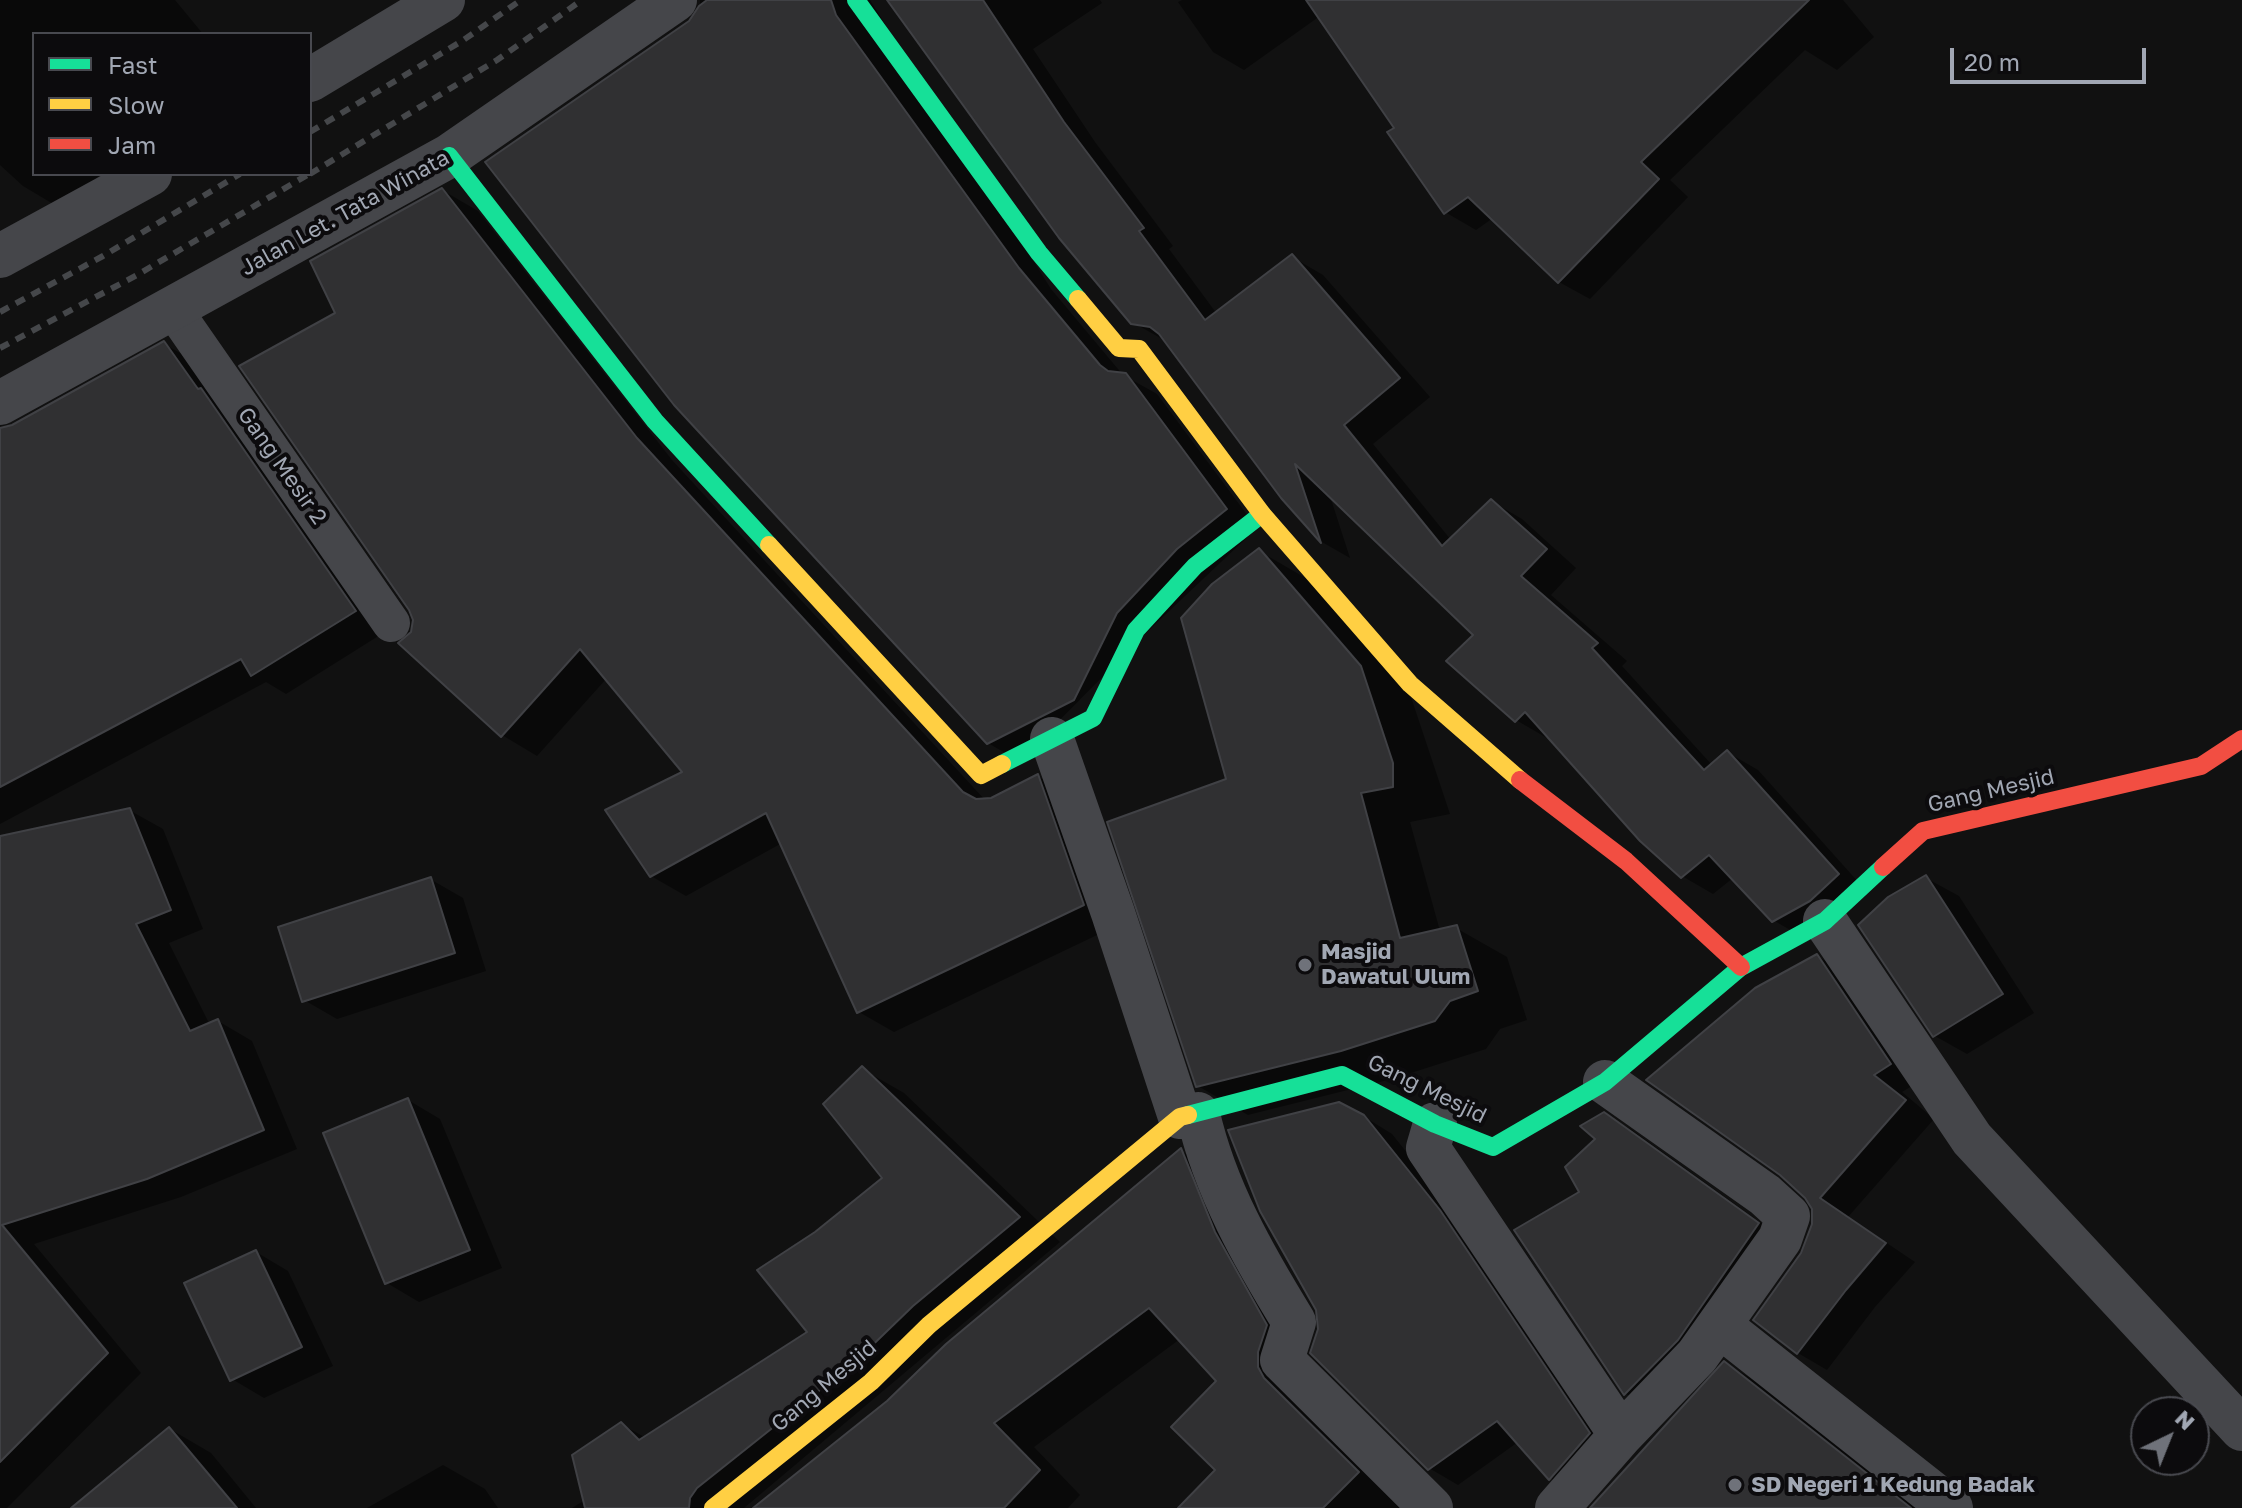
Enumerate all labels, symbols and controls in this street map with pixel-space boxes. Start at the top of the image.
legend [32,32,312,176]
scale bar [1954,32,2150,82]
text: 20 m [1964,47,2020,76]
text: Fast [108,50,158,79]
text: Slow [108,90,164,119]
text: Jam [108,130,156,159]
street label: Jalan Let. Tata Winata [236,145,454,281]
street label: Gang Mesir 2 [232,402,332,530]
street label: Gang Mesjid [1925,764,2057,818]
place label: Masjid Dawatul Ulum [1321,939,1470,990]
marker: Masjid Dawatul Ulum [1296,956,1314,974]
street label: Gang Mesjid [1363,1049,1491,1129]
street label: Gang Mesjid [766,1334,882,1438]
north arrow [2130,1396,2210,1476]
text: N [2170,1404,2201,1435]
place label: SD Negeri 1 Kedung Badak [1751,1472,2035,1498]
marker: SD Negeri 1 Kedung Badak [1726,1476,1744,1494]

